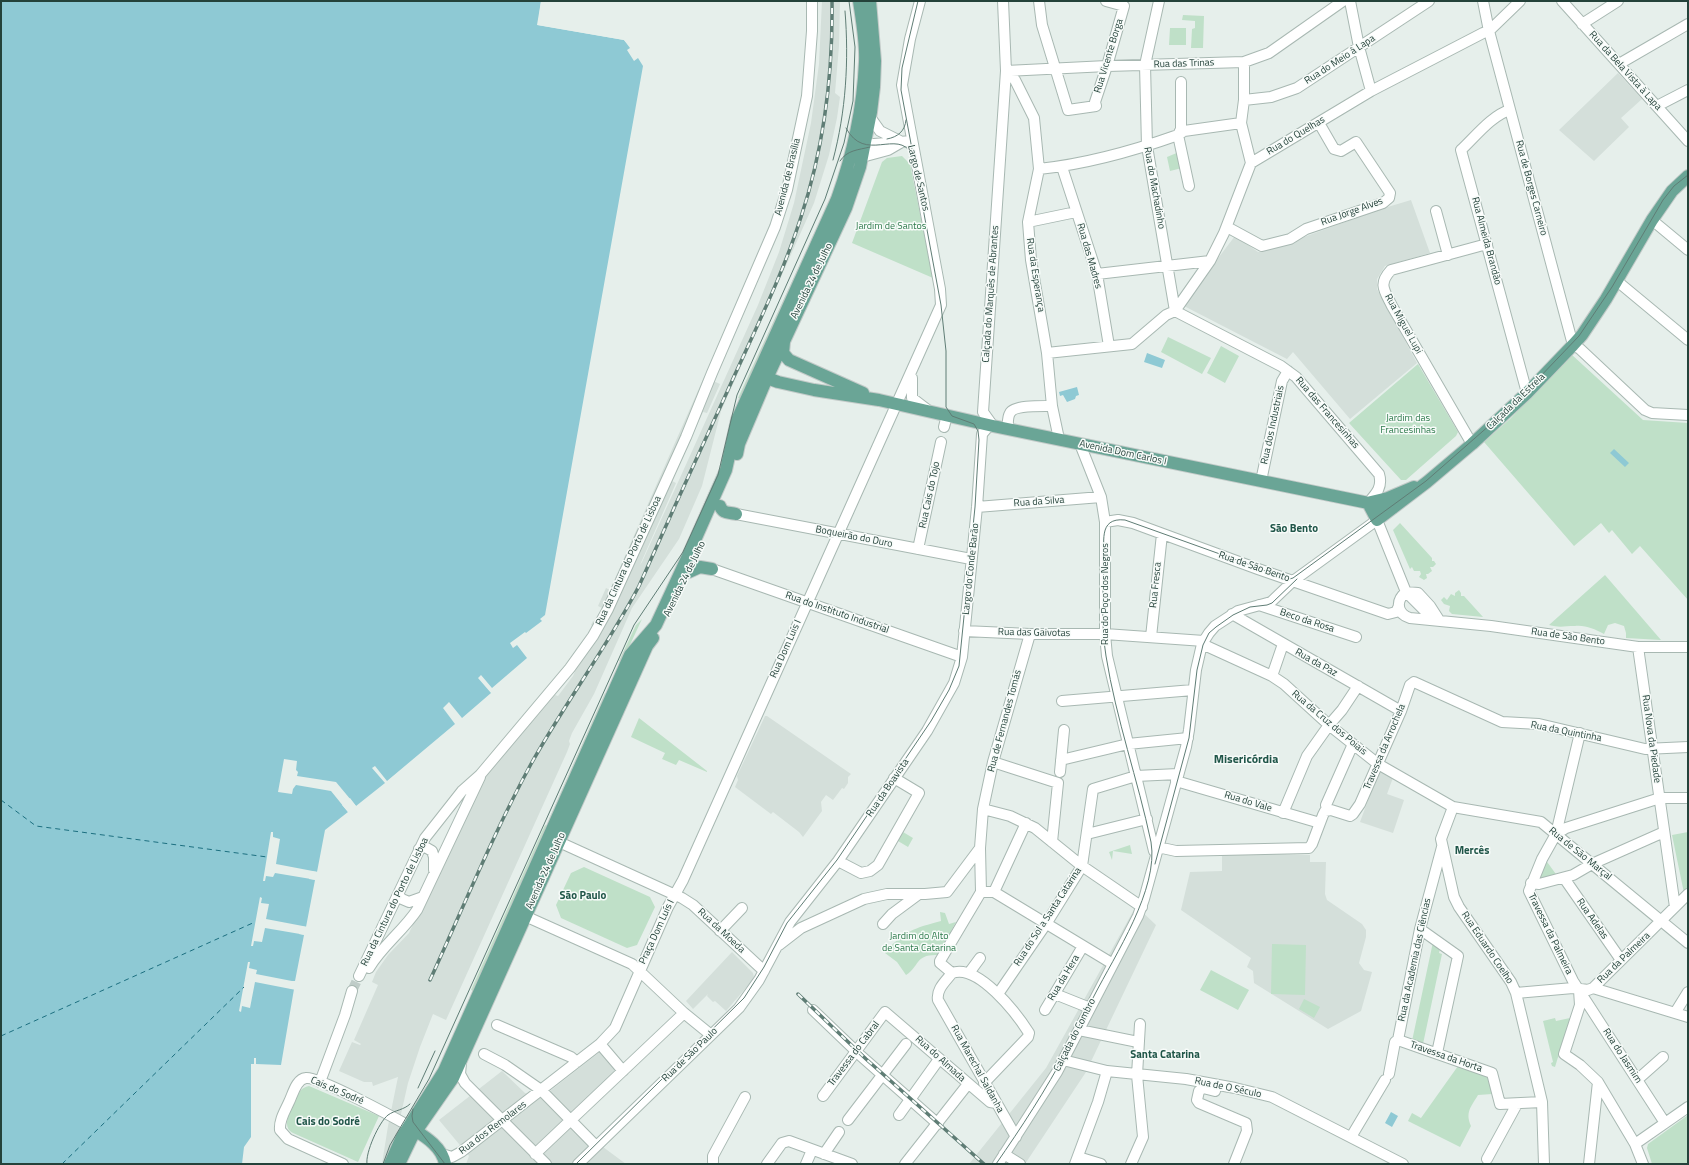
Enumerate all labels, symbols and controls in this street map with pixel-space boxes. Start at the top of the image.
street label: Rua Vicente Borga [1092,17,1126,95]
street label: Rua da Bela Vista à Lapa [1586,29,1664,113]
street label: Rua do Meio à Lapa [1302,33,1378,87]
street label: Rua das Trinas [1153,57,1215,71]
street label: Rua do Quelhas [1265,114,1327,158]
street label: Avenida de Brasília [773,137,803,217]
street label: Rua de Borges Carneiro [1512,139,1550,237]
street label: Largo de Santos [905,144,931,212]
street label: Rua do Machadinho [1141,146,1167,230]
street label: Rua Jorge Alves [1319,195,1385,229]
street label: Rua Almeida Brandão [1468,196,1504,286]
park label: Jardim de Santos [855,221,927,233]
street label: Rua das Madres [1074,222,1104,290]
street label: Calçada do Marquês de Abrantes [980,225,1002,363]
street label: Rua da Esperança [1023,237,1047,313]
street label: Avenida 24 de Julho [788,241,836,321]
street label: Rua Miguel Lupi [1382,292,1424,356]
street label: Calçada da Estrela [1484,371,1548,433]
street label: Rua das Francesinhas [1293,375,1361,451]
street label: Rua dos Industriais [1259,385,1287,465]
park label: Jardim das Francesinhas [1380,413,1436,436]
street label: Avenida Dom Carlos I [1078,438,1168,468]
street label: Rua Cais do Tojo [917,460,943,530]
street label: Rua da Cintura do Porto de Lisboa [594,494,664,628]
street label: Rua da Silva [1013,494,1065,510]
district label: São Bento [1270,522,1318,536]
street label: Largo do Conde Barão [960,523,982,615]
street label: Boqueirão do Duro [814,524,894,550]
street label: Avenida 24 de Julho [661,539,709,619]
street label: Rua do Poço dos Negros [1100,543,1112,645]
street label: Rua de São Bento [1217,549,1291,585]
street label: Rua Fresca [1148,561,1164,609]
street label: Rua do Instituto Industrial [784,590,890,636]
street label: Beco da Rosa [1278,607,1336,635]
street label: Rua Dom Luís I [768,618,804,680]
street label: Rua das Gaivotas [998,626,1070,640]
street label: Rua de São Bento [1530,626,1606,648]
street label: Rua da Paz [1293,646,1339,680]
street label: Rua de Fernandes Tomás [986,669,1024,773]
street label: Rua da Cruz dos Poiais [1289,688,1369,758]
street label: Rua Nova da Piedade [1639,694,1663,784]
street label: Travessa da Arrochela [1362,702,1408,792]
street label: Rua da Quintinha [1529,719,1603,745]
district label: Misericórdia [1214,753,1278,767]
street label: Rua da Boavista [864,757,912,819]
street label: Rua do Vale [1223,789,1273,815]
street label: Rua de São Marçal [1546,825,1614,883]
street label: Avenida 24 de Julho [524,831,568,911]
street label: Rua da Cintura do Porto de Lisboa [359,836,431,968]
district label: Mercês [1455,844,1489,858]
street label: Rua do Sol a Santa Catarina [1012,865,1084,969]
district label: São Paulo [560,889,606,903]
street label: Travessa da Palmeira [1525,891,1575,977]
street label: Rua Adelas [1574,896,1610,942]
street label: Rua da Academia das Ciências [1396,897,1434,1023]
street label: Praça Dom Luís I [637,898,677,966]
street label: Rua da Moeda [695,906,747,956]
street label: Rua Eduardo Coelho [1458,910,1516,986]
street label: Rua da Palmeira [1595,930,1653,986]
park label: Jardim do Alto de Santa Catarina [882,931,956,954]
street label: Rua da Hera [1046,953,1082,1003]
street label: Calçada do Combro [1051,997,1099,1073]
street label: Travessa do Cabral [826,1019,882,1089]
street label: Rua Marechal Saldanha [948,1023,1006,1115]
street label: Rua de São Paulo [660,1025,720,1085]
street label: Rua do Jasmim [1600,1026,1644,1086]
street label: Rua do Almada [912,1033,968,1085]
street label: Travessa da Horta [1408,1039,1484,1075]
district label: Santa Catarina [1130,1048,1200,1062]
street label: Cais do Sodré [309,1074,365,1108]
street label: Rua de O Século [1194,1075,1262,1101]
street label: Rua dos Remolares [457,1099,529,1157]
district label: Cais do Sodré [296,1115,360,1129]

